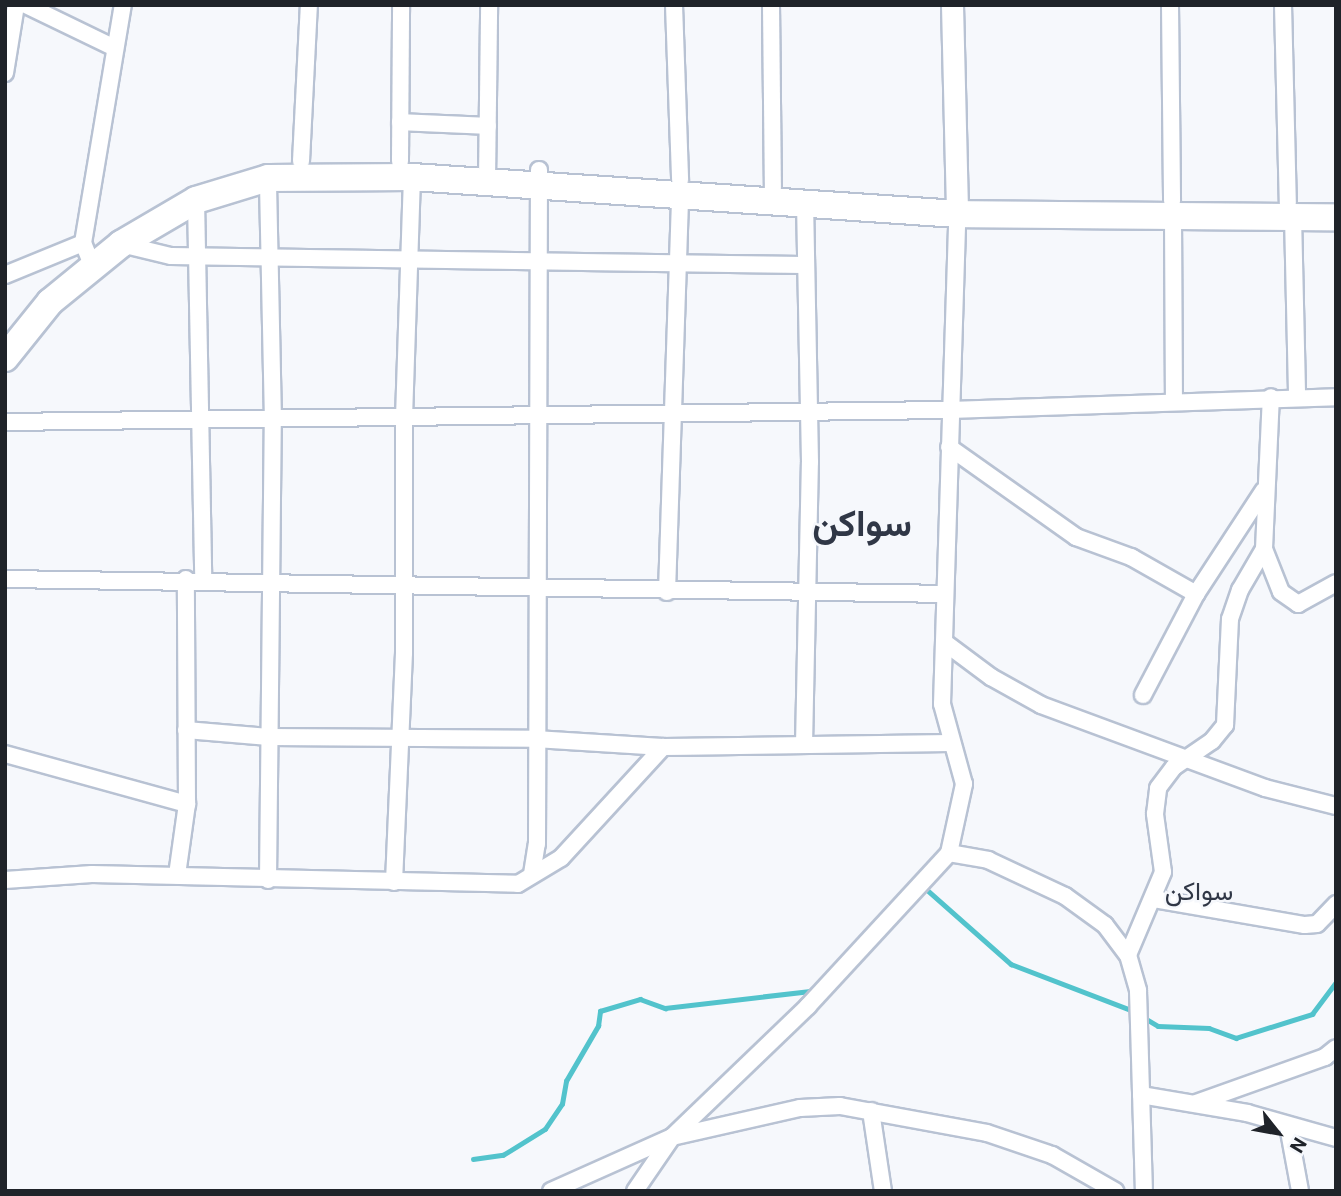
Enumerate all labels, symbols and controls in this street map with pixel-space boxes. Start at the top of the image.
district label: سواكن [812,505,912,549]
district label: سواكن [1165,878,1233,910]
north arrow [1243,1098,1313,1168]
text: N [1281,1131,1312,1157]

